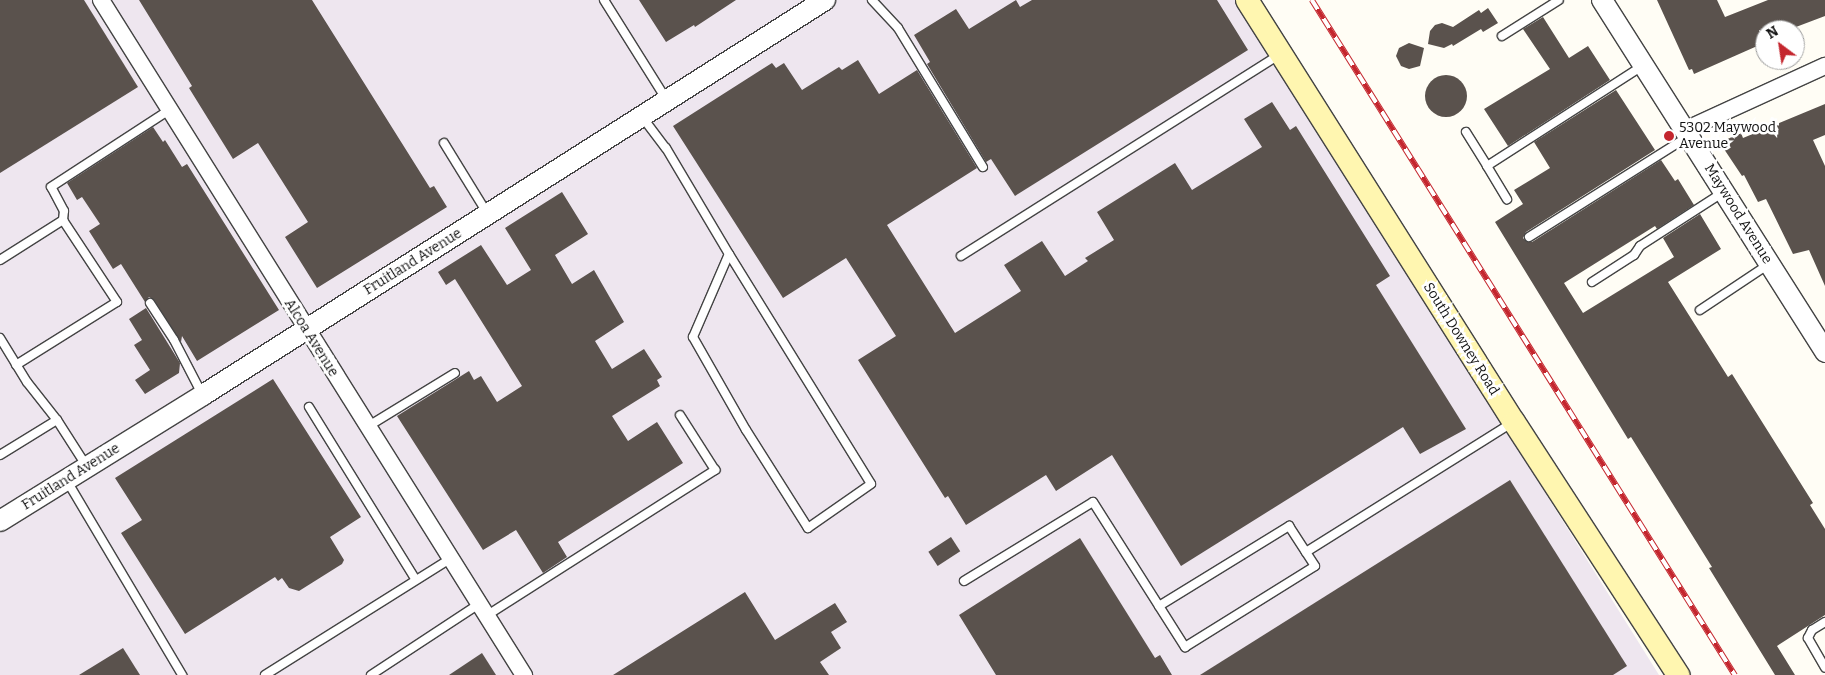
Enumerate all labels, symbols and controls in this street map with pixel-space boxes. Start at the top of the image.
north arrow [1755,20,1805,70]
text: N [1764,23,1782,43]
place label: 5302 Maywood Avenue [1679,120,1776,152]
marker: 5302 Maywood Avenue [1663,130,1675,142]
street label: Maywood Avenue [1701,161,1775,267]
street label: Fruitland Avenue [361,225,465,299]
street label: South Downey Road [1420,280,1502,398]
street label: Alcoa Avenue [280,296,342,380]
street label: Fruitland Avenue [19,440,123,514]

